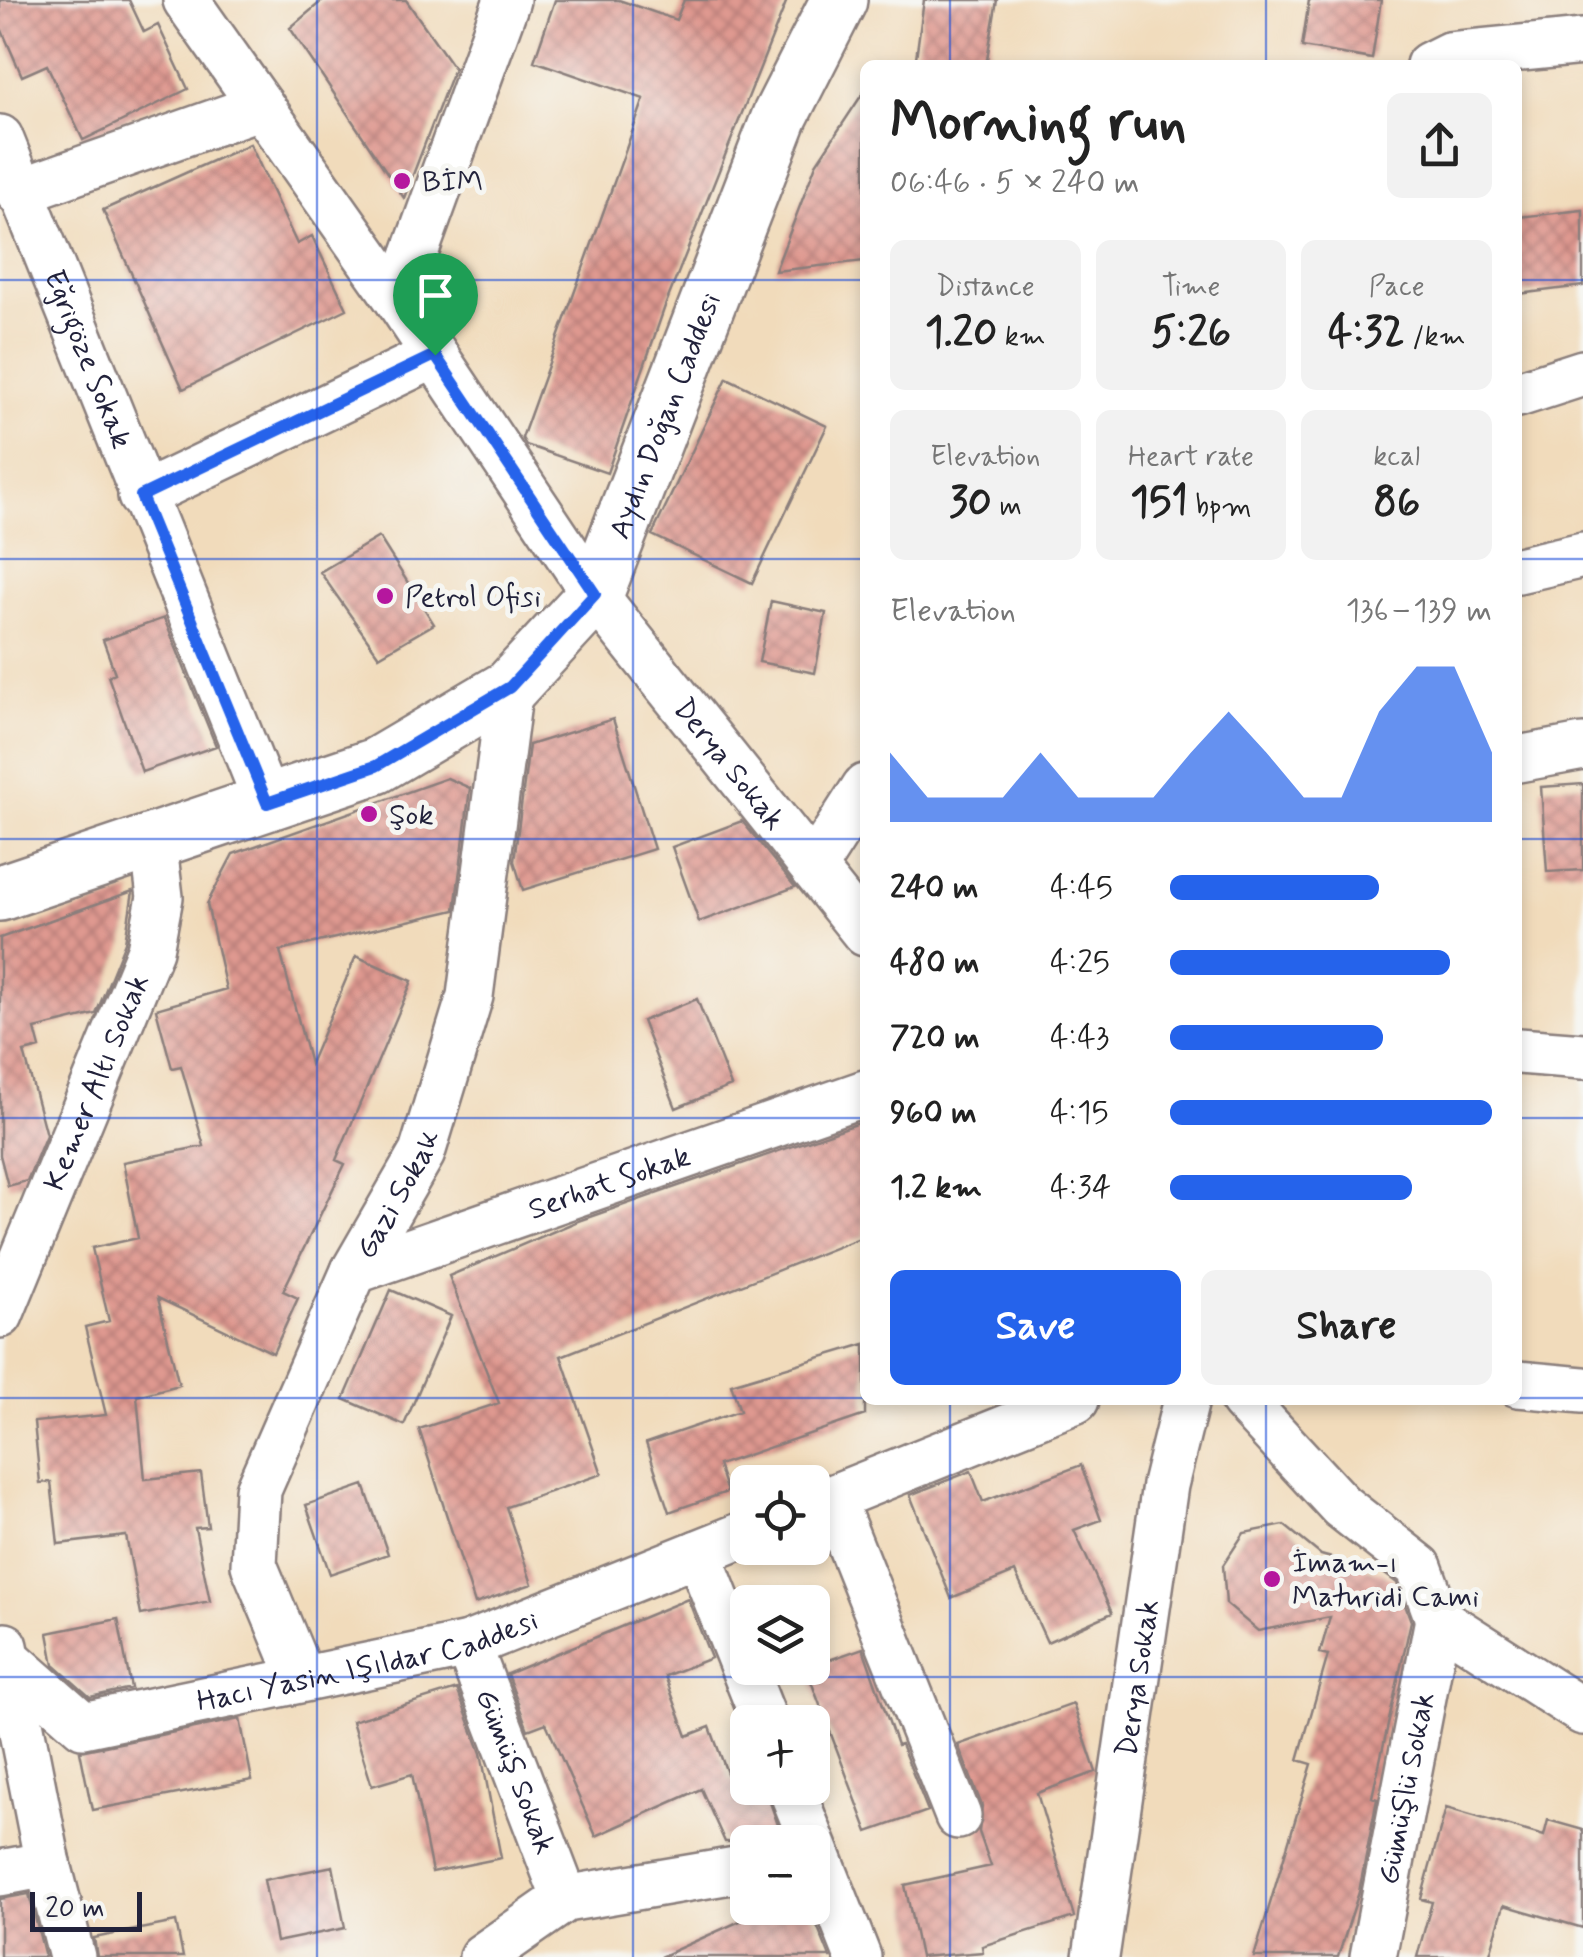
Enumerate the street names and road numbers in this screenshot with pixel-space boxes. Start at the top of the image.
street label: Eğrigöze Sokak [34,264,141,454]
street label: Aydın Doğan Caddesi [601,287,731,545]
street label: Derya Sokak [664,691,793,839]
street label: Kemer Altı Sokak [35,968,159,1197]
street label: Gazi Sokak [347,1126,449,1266]
street label: Serhat Sokak [523,1137,696,1230]
street label: Derya Sokak [1108,1597,1169,1759]
street label: Hacı Yasin Işıldar Caddesi [193,1601,544,1722]
street label: Gümüş Sokak [466,1684,564,1860]
street label: Gümüşlü Sokak [1369,1689,1445,1888]

